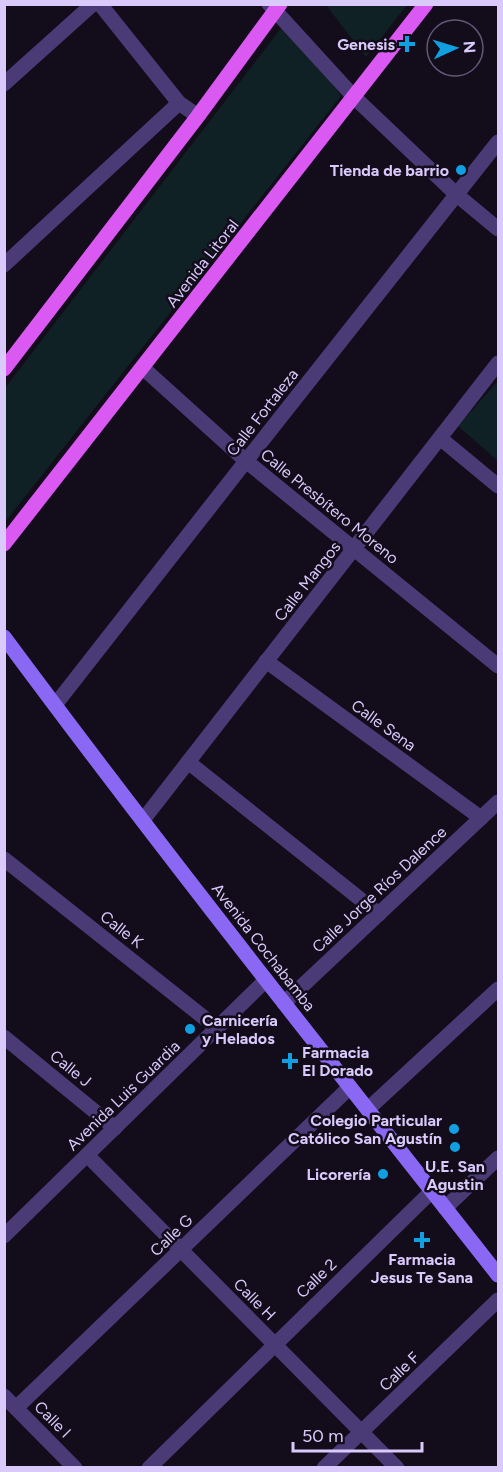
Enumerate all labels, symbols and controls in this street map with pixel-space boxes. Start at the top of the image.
north arrow [425,18,485,78]
place label: Genesis [337,35,396,54]
marker: Genesis [400,37,414,51]
text: N [460,40,479,54]
place label: Tienda de barrio [330,161,449,180]
marker: Tienda de barrio [454,163,468,177]
street label: Avenida Litoral [162,216,243,311]
street label: Calle Fortaleza [223,365,302,460]
street label: Calle Presbítero Moreno [257,445,402,568]
street label: Calle Mangos [270,538,344,625]
street label: Calle Sena [348,696,420,755]
street label: Calle Jorge Ríos Dalence [308,822,451,957]
street label: Avenida Cochabamba [208,880,319,1015]
street label: Calle K [96,907,147,952]
place label: Carnicería y Helados [202,1011,278,1048]
marker: Carnicería y Helados [183,1022,197,1036]
street label: Avenida Luis Guardia [63,1036,184,1154]
place label: Farmacia El Dorado [302,1043,373,1080]
street label: Calle J [46,1046,95,1091]
marker: Farmacia El Dorado [283,1054,297,1068]
place label: Colegio Particular Católico San Agustín [288,1111,442,1148]
marker: Colegio Particular Católico San Agustín [447,1122,461,1136]
marker: U.E. San Agustin [448,1140,462,1154]
place label: U.E. San Agustin [425,1157,485,1194]
place label: Licorería [306,1165,371,1184]
marker: Licorería [376,1167,390,1181]
street label: Calle G [146,1211,197,1260]
marker: Farmacia Jesus Te Sana [415,1233,429,1247]
place label: Farmacia Jesus Te Sana [371,1250,473,1287]
street label: Calle 2 [292,1255,340,1302]
street label: Calle H [230,1274,280,1324]
street label: Calle F [375,1348,423,1395]
street label: Calle I [30,1397,75,1442]
scale bar [293,1415,422,1453]
text: 50 m [302,1425,344,1447]

